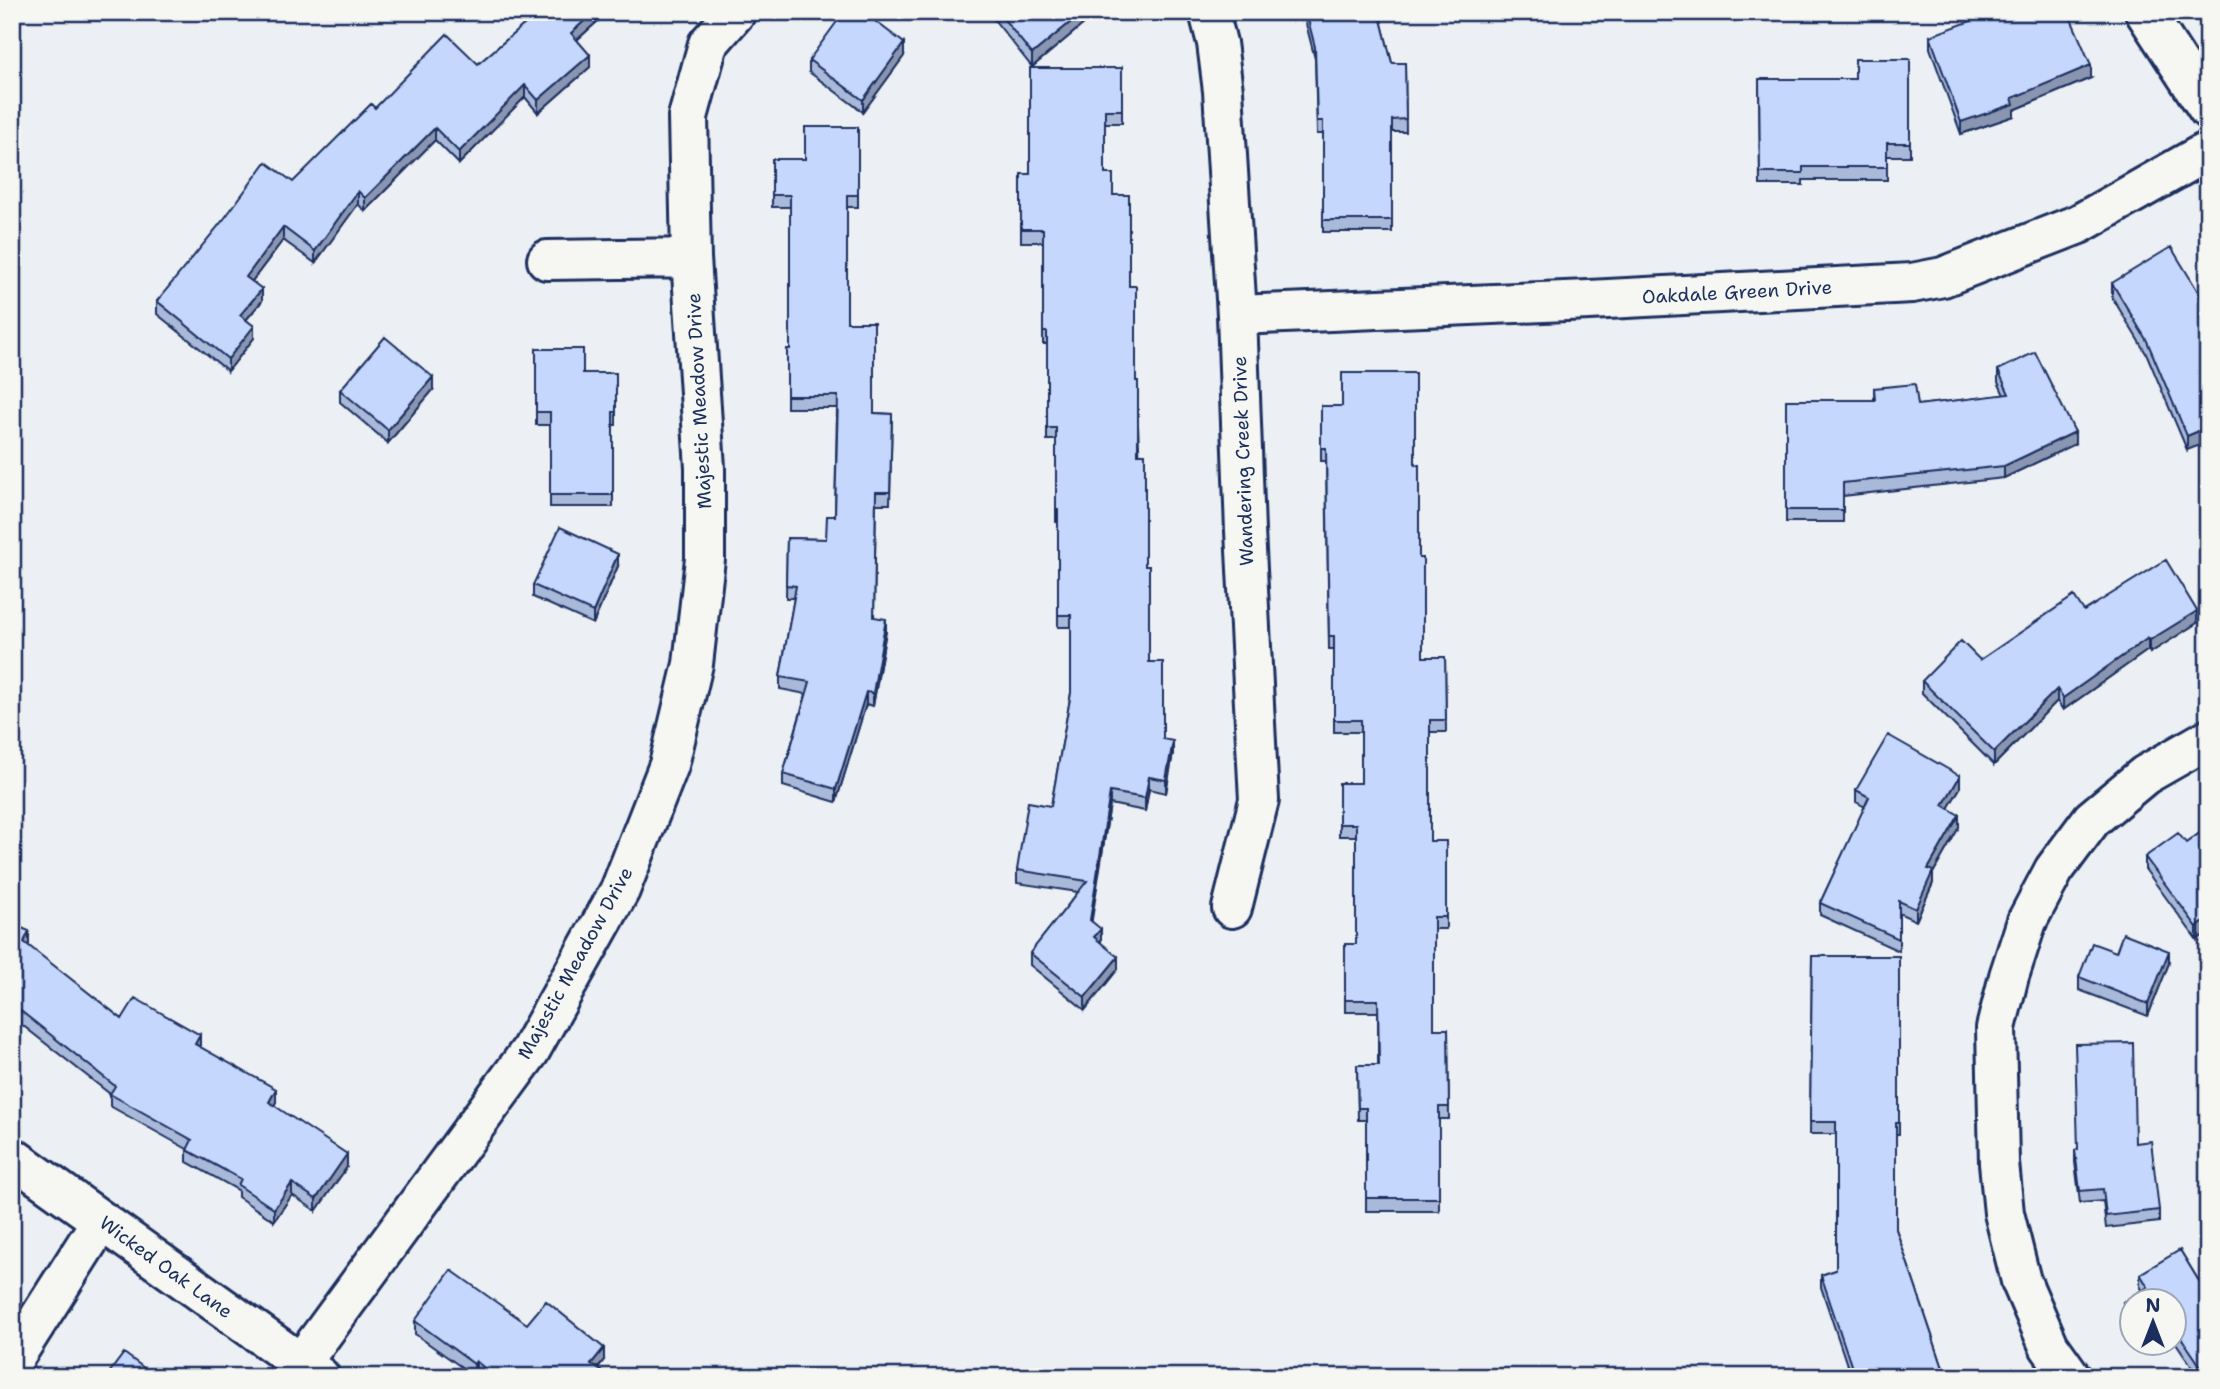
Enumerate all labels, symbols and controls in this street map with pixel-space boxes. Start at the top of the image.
street label: Oakdale Green Drive [1641,275,1833,309]
street label: Majestic Meadow Drive [681,292,717,510]
street label: Wandering Creek Drive [1227,356,1259,566]
street label: Majestic Meadow Drive [512,862,638,1064]
street label: Wicked Oak Lane [94,1210,238,1324]
north arrow [2118,1288,2188,1358]
text: N [2145,1293,2161,1318]

